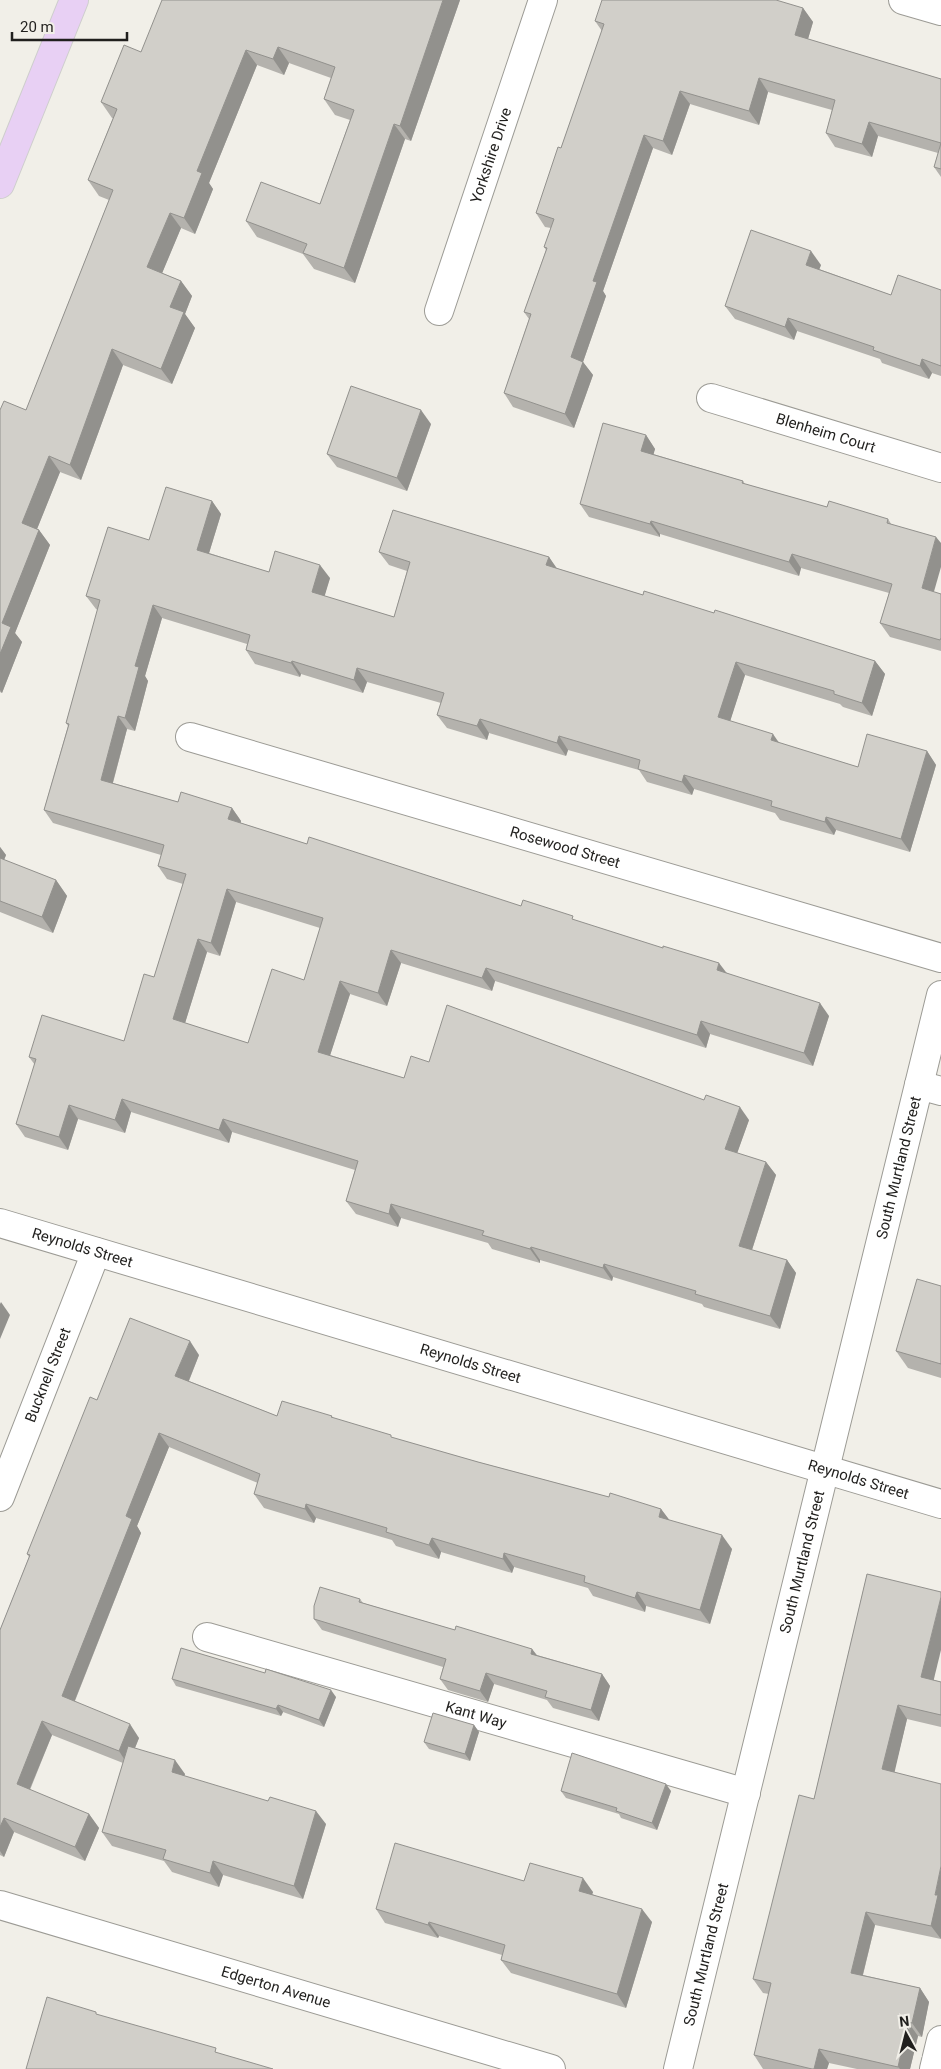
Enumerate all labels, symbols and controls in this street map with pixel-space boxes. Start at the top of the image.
scale bar [12,10,128,42]
text: 20 m [20,18,54,36]
street label: Yorkshire Drive [467,105,515,206]
street label: Blenheim Court [774,409,878,457]
street label: Rosewood Street [508,823,622,872]
street label: South Murtland Street [873,1094,925,1241]
street label: Reynolds Street [30,1224,135,1271]
street label: Bucknell Street [21,1325,74,1425]
street label: Reynolds Street [418,1340,523,1387]
street label: Reynolds Street [806,1456,911,1503]
street label: South Murtland Street [776,1489,828,1635]
street label: Kant Way [443,1697,509,1732]
street label: South Murtland Street [680,1881,732,2028]
street label: Edgerton Avenue [219,1962,333,2012]
north arrow [881,2009,931,2059]
text: N [899,2013,910,2030]

